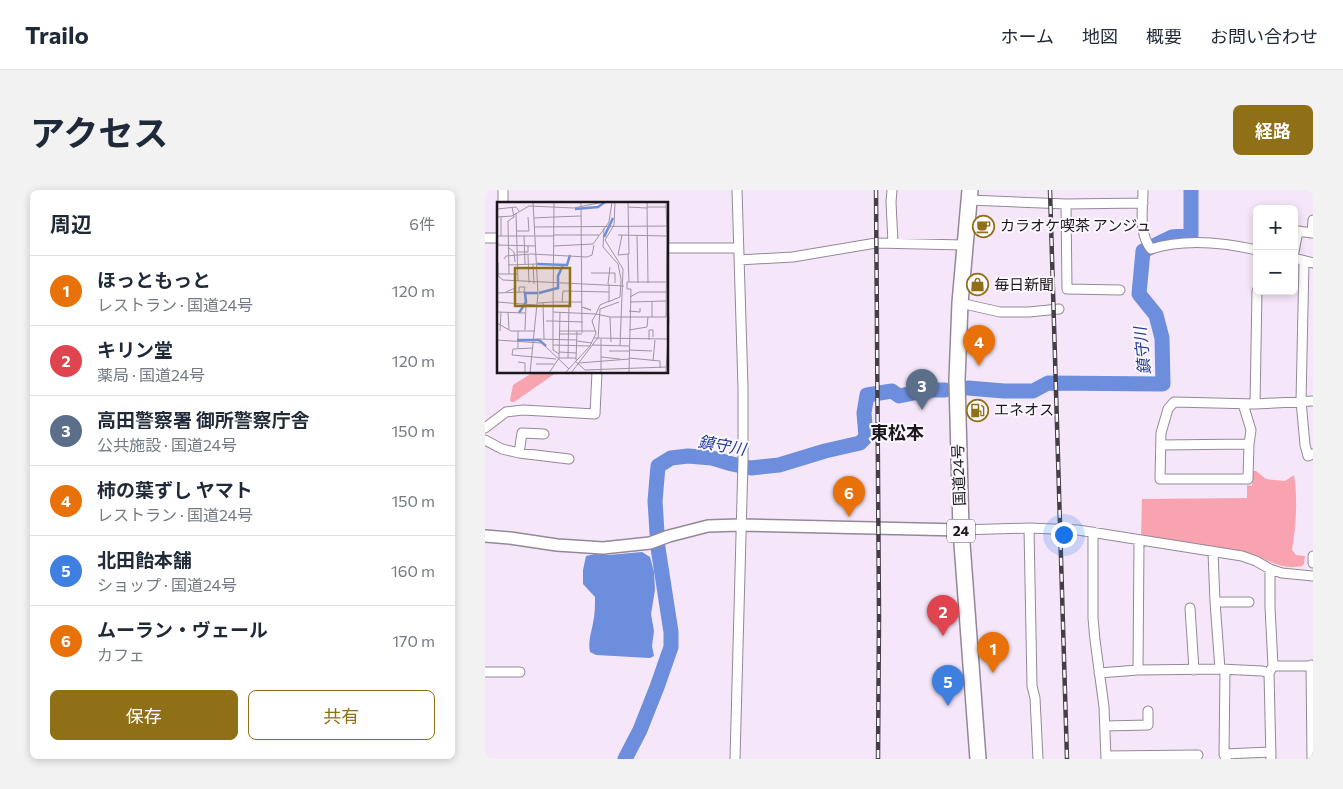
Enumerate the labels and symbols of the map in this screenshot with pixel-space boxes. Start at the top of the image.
inset map [497,202,669,374]
cafe icon: カラオケ喫茶 アンジュ [972,214,996,238]
place label: カラオケ喫茶 アンジュ [1000,216,1151,234]
shop icon: 毎日新聞 [966,273,990,297]
place label: 毎日新聞 [994,275,1054,293]
water label: 鎮守川 [1129,324,1153,376]
pin: 4 [963,325,995,366]
pin: 3 [906,369,938,410]
fuel station icon: エネオス [966,398,990,422]
place label: エネオス [994,400,1054,418]
district label: 東松本 [870,421,924,443]
water label: 鎮守川 [697,431,749,458]
street label: 国道24号 [948,444,968,506]
pin: 6 [833,476,865,517]
road number: 24 [947,520,975,542]
your location [1051,522,1077,548]
pin: 2 [927,595,959,636]
pin: 1 [977,632,1009,673]
pin: 5 [932,665,964,706]

